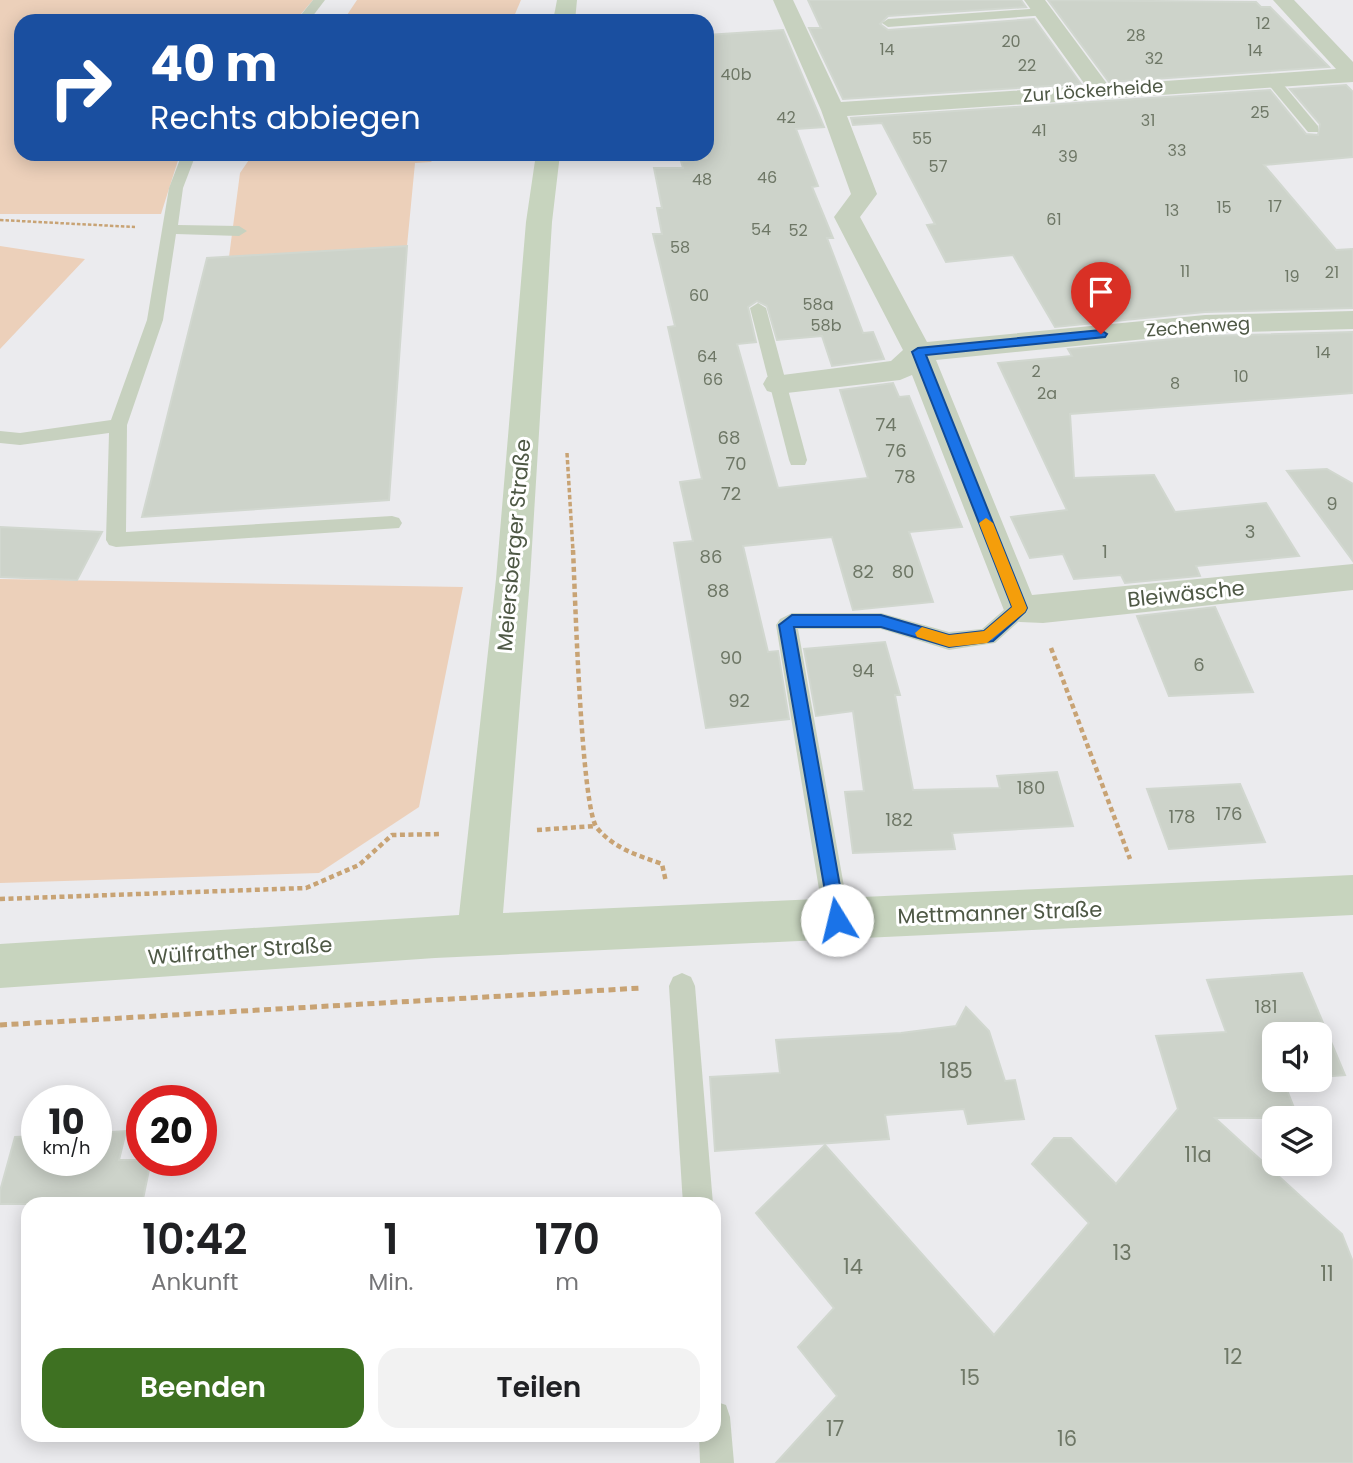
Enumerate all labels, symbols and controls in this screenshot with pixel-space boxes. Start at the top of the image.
house number: 12 [1256,12,1270,35]
house number: 28 [1126,24,1146,47]
text: 40 m [150,30,277,98]
house number: 20 [1001,30,1021,53]
house number: 14 [879,38,895,61]
house number: 14 [1247,39,1263,62]
icon: right [35,42,126,133]
house number: 32 [1145,47,1163,70]
house number: 22 [1018,54,1036,77]
house number: 40b [721,63,752,86]
street label: Zur Löckerheide [1022,73,1164,108]
text: Rechts abbiegen [150,95,421,140]
house number: 25 [1250,101,1270,124]
house number: 42 [776,106,796,129]
house number: 31 [1141,109,1155,132]
house number: 41 [1031,119,1047,142]
house number: 55 [912,127,932,150]
house number: 33 [1168,139,1186,162]
house number: 39 [1058,145,1078,168]
house number: 57 [929,155,948,178]
house number: 46 [757,166,777,189]
house number: 48 [692,168,712,191]
house number: 17 [1268,195,1282,218]
house number: 15 [1216,196,1232,219]
house number: 13 [1165,199,1179,222]
house number: 61 [1046,208,1062,231]
house number: 54 [751,218,771,241]
house number: 52 [788,219,808,242]
house number: 58 [670,236,690,259]
house number: 11 [1180,260,1190,283]
house number: 21 [1325,261,1339,284]
pin [1071,262,1131,334]
house number: 19 [1284,265,1300,288]
icon: arrive [1082,273,1120,311]
house number: 60 [689,284,709,307]
house number: 58a [803,293,833,316]
street label: Zechenweg [1145,310,1251,343]
house number: 58b [811,314,842,337]
house number: 14 [1315,341,1331,364]
house number: 64 [697,345,717,368]
house number: 2 [1031,360,1041,383]
house number: 10 [1233,365,1249,388]
house number: 66 [703,368,723,391]
house number: 8 [1170,372,1180,395]
house number: 2a [1037,382,1057,405]
house number: 74 [875,412,897,437]
house number: 68 [718,425,740,450]
street label: Meiersberger Straße [490,438,537,652]
house number: 76 [885,438,907,463]
house number: 70 [725,451,747,476]
house number: 78 [894,464,916,489]
house number: 72 [721,481,741,506]
house number: 9 [1326,491,1338,516]
house number: 3 [1245,519,1255,544]
house number: 1 [1102,539,1108,564]
house number: 86 [700,544,722,569]
house number: 82 [852,559,874,584]
house number: 80 [892,559,914,584]
street label: Bleiwäsche [1126,573,1246,614]
house number: 88 [707,578,729,603]
house number: 90 [720,645,742,670]
house number: 6 [1193,652,1205,677]
house number: 94 [852,658,874,683]
house number: 92 [728,688,750,713]
house number: 180 [1017,775,1045,800]
house number: 176 [1215,801,1243,826]
house number: 178 [1169,804,1195,829]
house number: 182 [885,807,913,832]
position arrow [800,883,874,957]
street label: Mettmanner Straße [897,894,1103,931]
street label: Wülfrather Straße [147,930,333,971]
house number: 181 [1255,994,1277,1019]
map controls [1262,1022,1332,1176]
button: sound [1262,1022,1332,1092]
house number: 185 [939,1056,973,1085]
speed limit sign: 20 [126,1085,217,1176]
text: 10 [49,1097,84,1146]
button: layers [1262,1106,1332,1176]
text: km/h [43,1135,90,1160]
house number: 11a [1184,1140,1212,1169]
text: 10:42 [142,1210,247,1269]
text: 1 [383,1210,399,1269]
text: 170 [535,1210,600,1269]
house number: 13 [1112,1238,1132,1267]
house number: 14 [843,1252,863,1281]
house number: 11 [1320,1259,1334,1288]
text: Ankunft [151,1266,238,1298]
text: Min. [368,1266,413,1298]
text: m [555,1266,579,1298]
house number: 12 [1224,1342,1242,1371]
button: Beenden [42,1348,364,1428]
button: Teilen [378,1348,700,1428]
house number: 15 [960,1363,980,1392]
house number: 17 [826,1414,844,1443]
house number: 16 [1057,1424,1077,1453]

